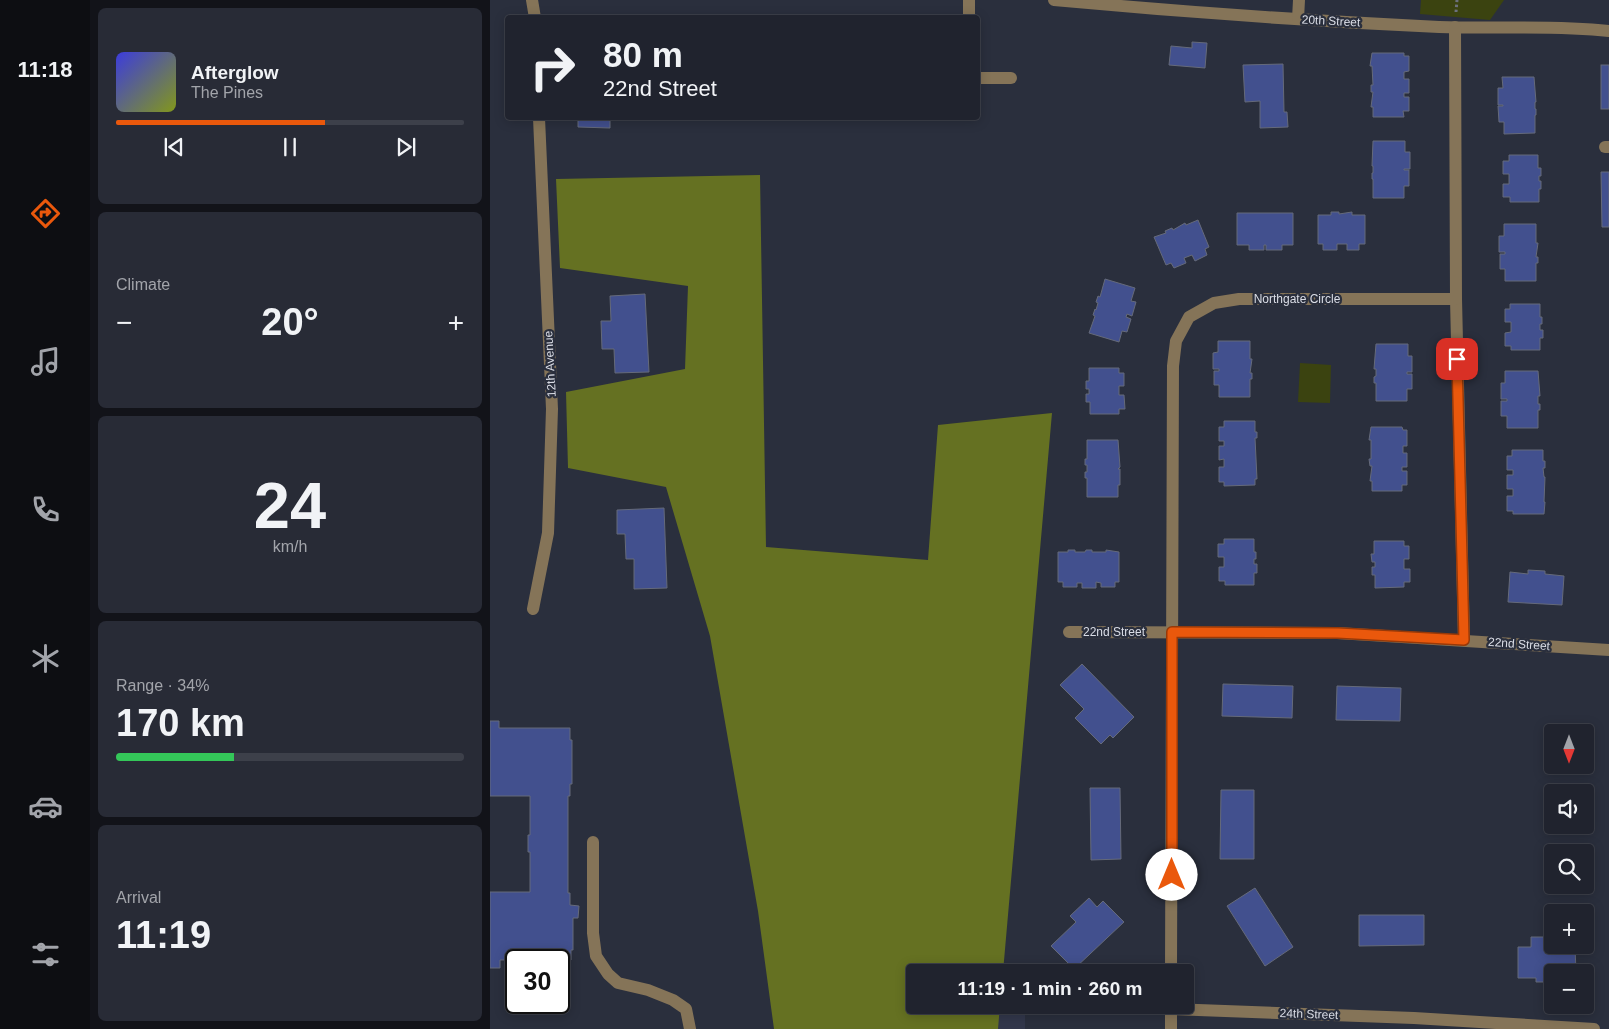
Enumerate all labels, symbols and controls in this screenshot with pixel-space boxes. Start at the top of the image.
street label: 20th Street [1301,12,1361,30]
icon: right [520,35,585,100]
text: 80 m [603,35,683,74]
text: 11:18 [17,57,73,82]
text: Afterglow [191,62,279,83]
text: 22nd Street [603,76,717,101]
text: The Pines [191,84,263,101]
icon: previous [160,133,188,161]
icon: pause [276,133,304,161]
icon: next [392,133,420,161]
icon: directions [28,196,63,231]
text: Climate [116,276,170,293]
street label: Northgate Circle [1254,292,1341,306]
text: 20° [261,301,319,343]
text: − [116,307,132,338]
text: + [448,307,464,338]
street label: 12th Avenue [541,330,559,398]
pin [1436,338,1478,380]
icon: music [28,344,63,379]
icon: arrive [1443,345,1471,373]
text: 24 [254,469,326,542]
icon: phone [28,492,63,527]
text: km/h [273,538,307,555]
street label: 22nd Street [1083,625,1146,639]
street label: 22nd Street [1488,635,1551,653]
icon: climate [28,641,63,676]
text: Range · 34% [116,677,209,694]
text: 170 km [116,702,245,744]
north arrow [1544,724,1594,774]
map controls [1544,724,1594,1014]
button: sound [1544,784,1594,834]
icon: car [28,789,63,824]
button: search [1544,844,1594,894]
position arrow [1145,848,1197,900]
text: Arrival [116,889,161,906]
button: + [1544,904,1594,954]
text: 11:19 [116,914,211,956]
icon: filters [28,937,63,972]
speed limit sign: 30 [505,949,570,1014]
button: − [1544,964,1594,1014]
text: 11:19 · 1 min · 260 m [958,978,1142,999]
street label: 24th Street [1279,1006,1339,1022]

